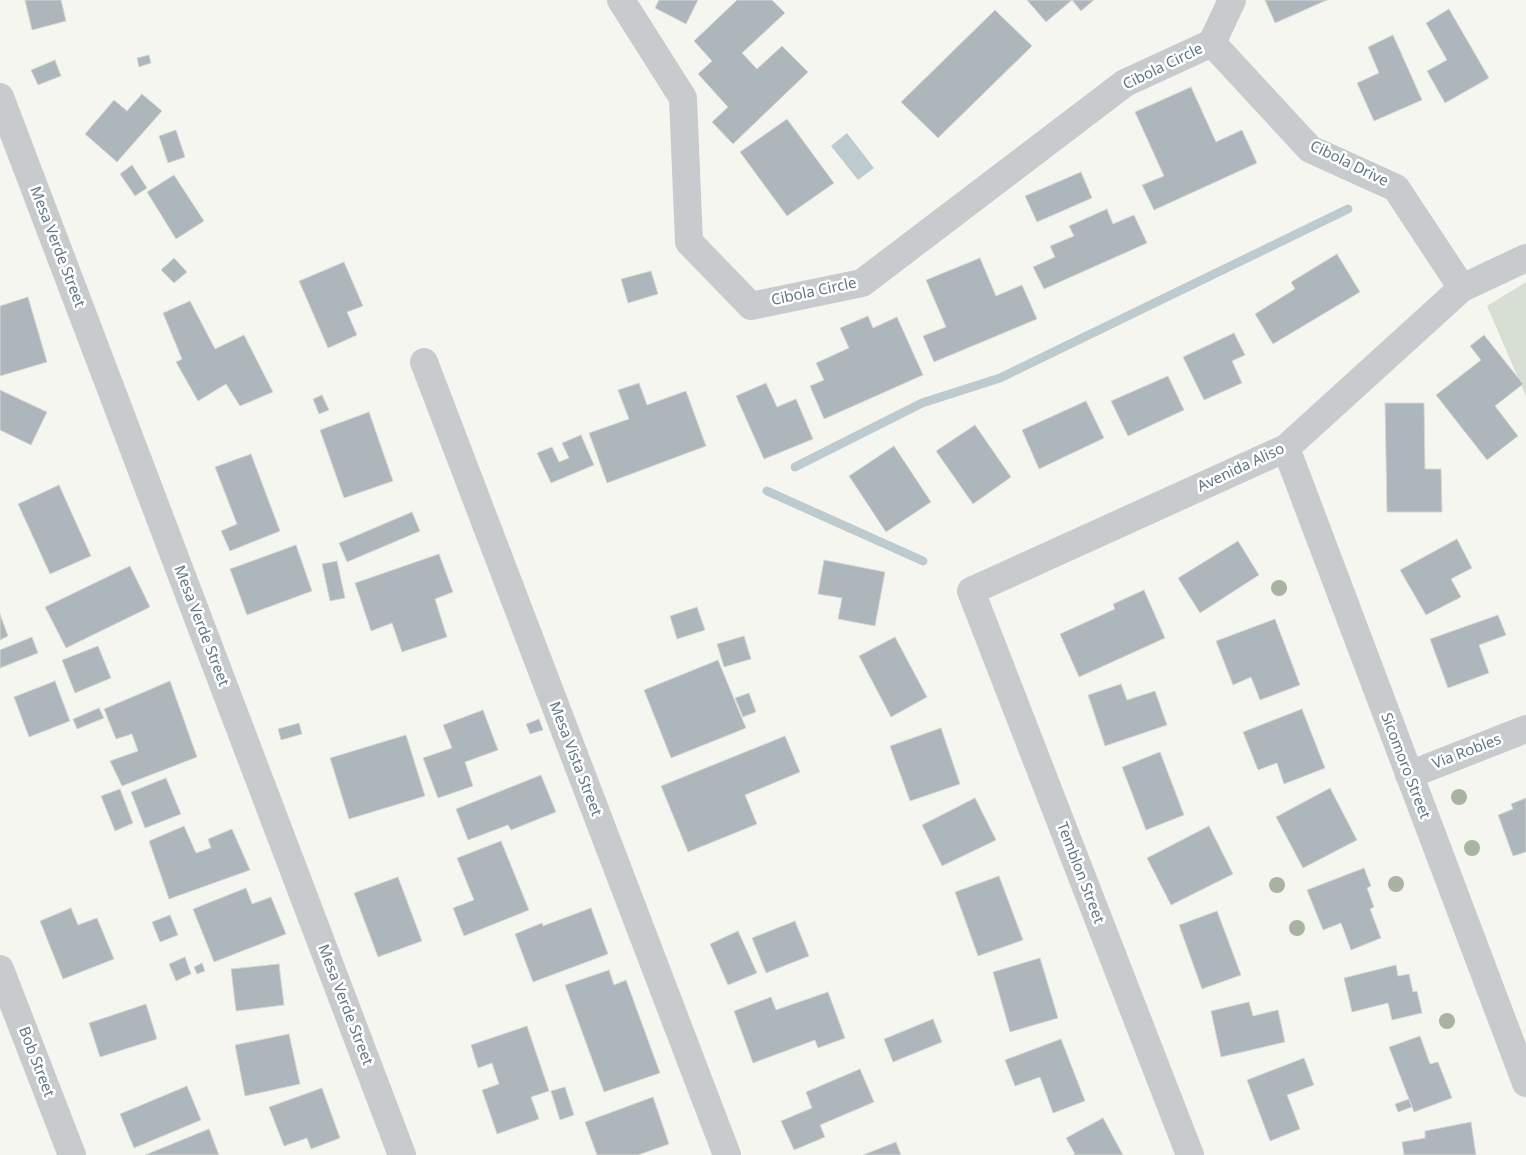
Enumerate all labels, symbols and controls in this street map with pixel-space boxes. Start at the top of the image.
street label: Cibola Circle [1120,40,1206,94]
street label: Cibola Drive [1307,137,1391,191]
street label: Mesa Verde Street [26,184,88,310]
street label: Cibola Circle [770,274,858,310]
street label: Avenida Aliso [1195,440,1287,496]
street label: Mesa Verde Street [170,563,232,689]
street label: Mesa Vista Street [545,699,605,819]
street label: Sicomoro Street [1376,710,1434,822]
street label: Via Robles [1430,731,1504,773]
street label: Temblon Street [1052,820,1108,926]
street label: Mesa Verde Street [314,942,376,1068]
street label: Bob Street [14,1024,58,1100]

